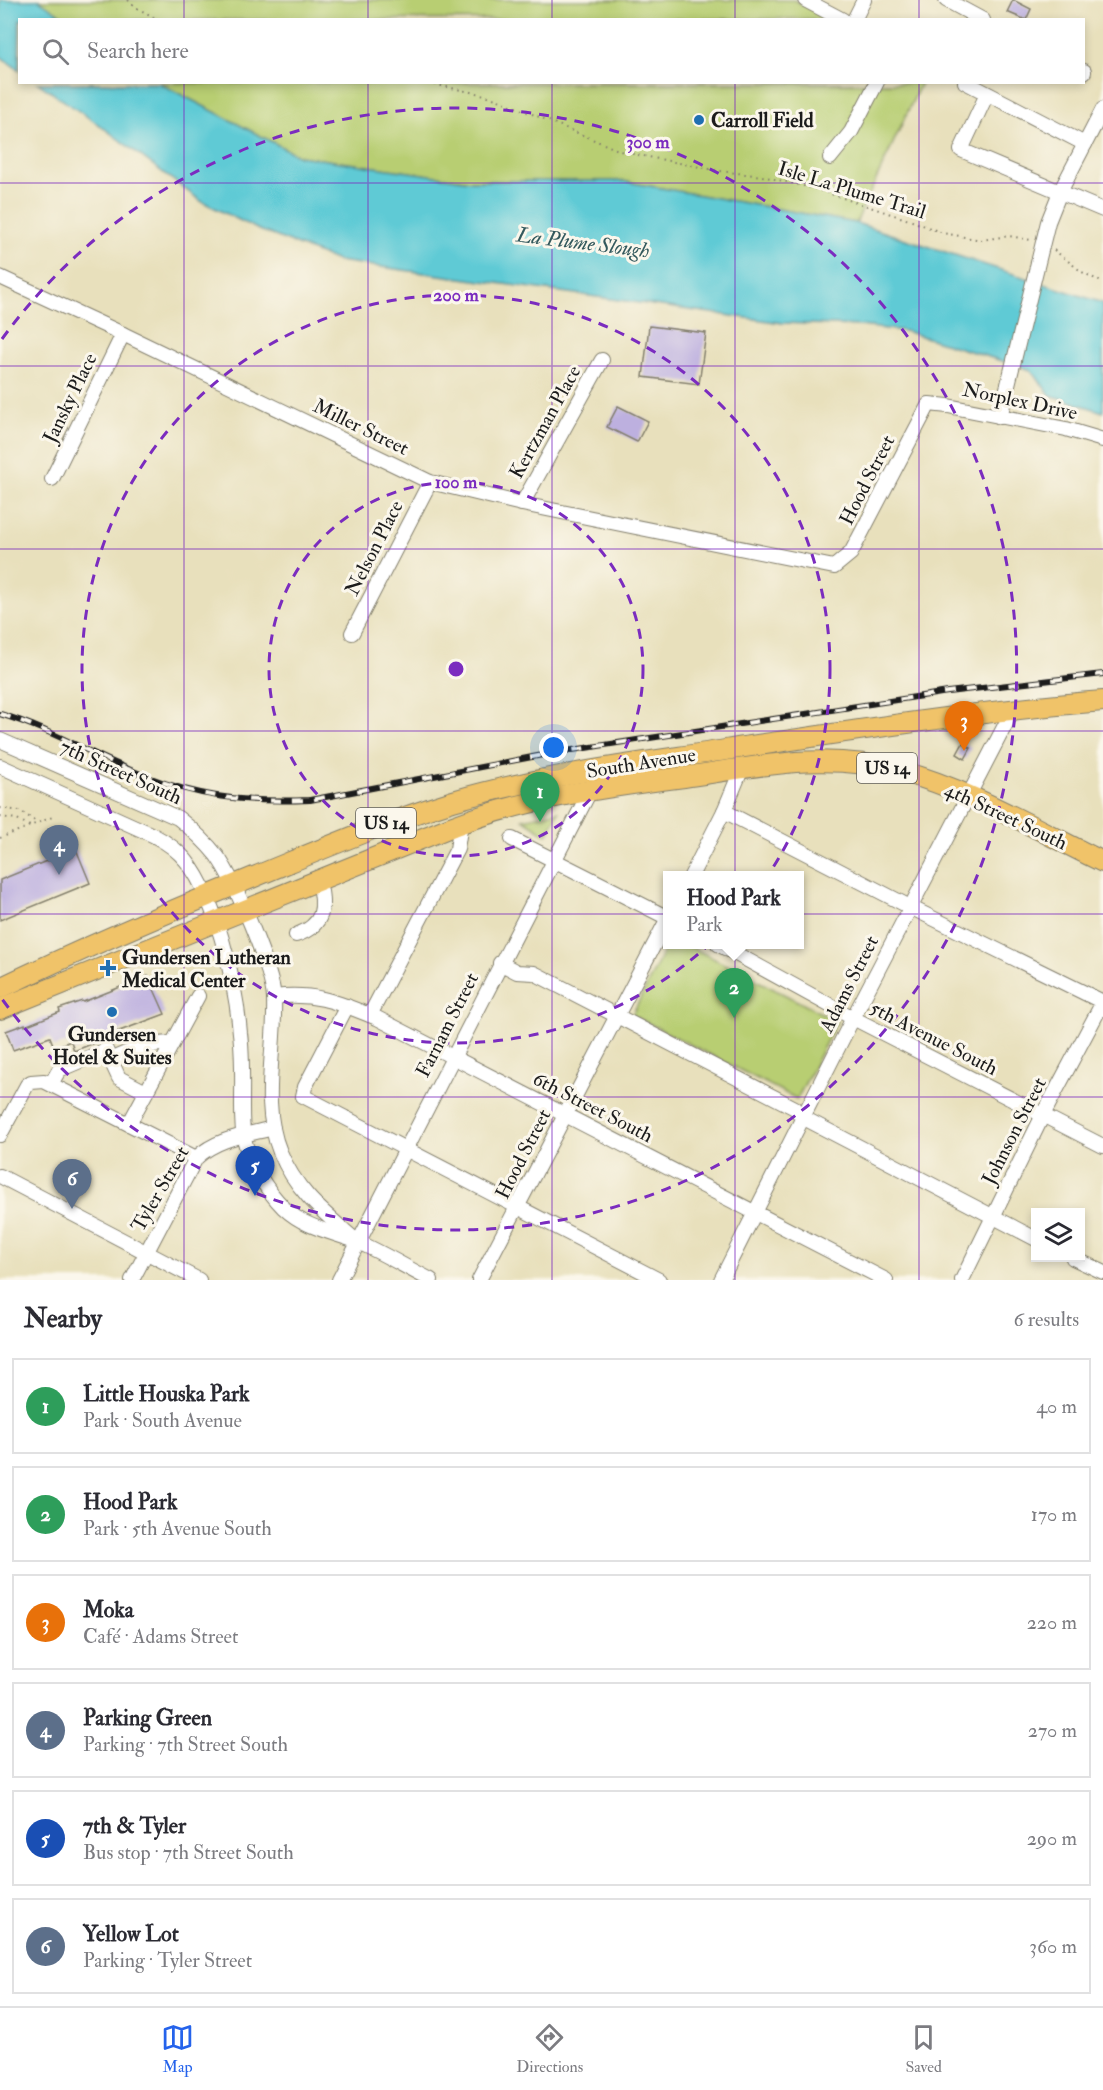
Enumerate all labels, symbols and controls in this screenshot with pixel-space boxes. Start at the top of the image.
search box [18,18,1085,84]
icon: search [39,35,72,68]
text: Search here [87,37,189,65]
place label: Carroll Field [711,108,814,133]
marker: Carroll Field [692,113,706,127]
text: 300 m [626,131,671,154]
street label: Isle La Plume Trail [775,156,929,224]
water label: La Plume Slough [514,221,651,265]
text: 200 m [433,284,480,307]
street label: Jansky Place [37,349,103,448]
street label: Kertzman Place [504,361,586,483]
street label: Norplex Drive [960,377,1080,426]
street label: Miller Street [309,393,413,461]
street label: Hood Street [834,430,901,529]
text: 100 m [435,471,478,494]
street label: Nelson Place [339,496,409,600]
centre of rings [446,659,466,679]
pin: 3 [944,702,984,751]
your location [539,733,568,762]
street label: 7th Street South [56,734,186,810]
street label: South Avenue [585,742,697,784]
road number: US 14 [857,753,917,783]
pin: 1 [520,772,560,822]
street label: 4th Street South [941,777,1072,856]
road number: US 14 [356,808,416,838]
pin: 4 [40,826,78,875]
popup [663,871,804,949]
text: Hood Park [686,884,781,912]
text: Park [686,912,723,937]
street label: Adams Street [813,931,884,1038]
place label: Gundersen Lutheran Medical Center [121,945,292,993]
marker: Gundersen Lutheran Medical Center [99,959,117,977]
street label: Farnam Street [410,968,484,1082]
pin: 2 [714,968,754,1018]
street label: 5th Avenue South [866,995,1003,1081]
marker: Gundersen Hotel & Suites [105,1005,119,1019]
place label: Gundersen Hotel & Suites [52,1022,172,1070]
street label: 6th Street South [529,1066,658,1148]
street label: Johnson Street [976,1073,1052,1190]
street label: Hood Street [490,1104,557,1203]
street label: Tyler Street [125,1141,195,1236]
pin: 5 [236,1146,274,1196]
pin: 6 [52,1160,92,1209]
map controls [1031,1208,1085,1262]
button: layers [1031,1208,1085,1262]
text: Nearby [24,1303,102,1335]
text: 6 results [1013,1307,1079,1332]
text: Little Houska Park [83,1380,250,1408]
text: 1 [42,1394,49,1419]
text: 40 m [1036,1394,1077,1419]
text: Park · South Avenue [83,1408,242,1433]
text: Hood Park [83,1488,177,1516]
text: 2 [40,1502,51,1527]
text: 170 m [1031,1502,1077,1527]
text: Park · 5th Avenue South [83,1516,272,1541]
text: Moka [83,1596,134,1624]
text: 3 [42,1610,49,1635]
text: 220 m [1027,1610,1077,1635]
text: Café · Adams Street [83,1624,238,1649]
text: Parking Green [83,1704,212,1732]
text: 4 [40,1718,51,1743]
text: 270 m [1028,1718,1077,1743]
text: Parking · 7th Street South [83,1732,288,1757]
text: 7th & Tyler [83,1812,186,1840]
text: 5 [41,1826,50,1851]
text: 290 m [1027,1826,1077,1851]
text: Bus stop · 7th Street South [83,1840,294,1865]
text: Yellow Lot [83,1920,179,1948]
text: 6 [40,1934,51,1959]
text: 360 m [1029,1934,1077,1959]
text: Parking · Tyler Street [83,1948,252,1973]
tab: Map [161,2021,194,2077]
tab: Directions [516,2021,583,2077]
tab: Saved [905,2021,942,2077]

